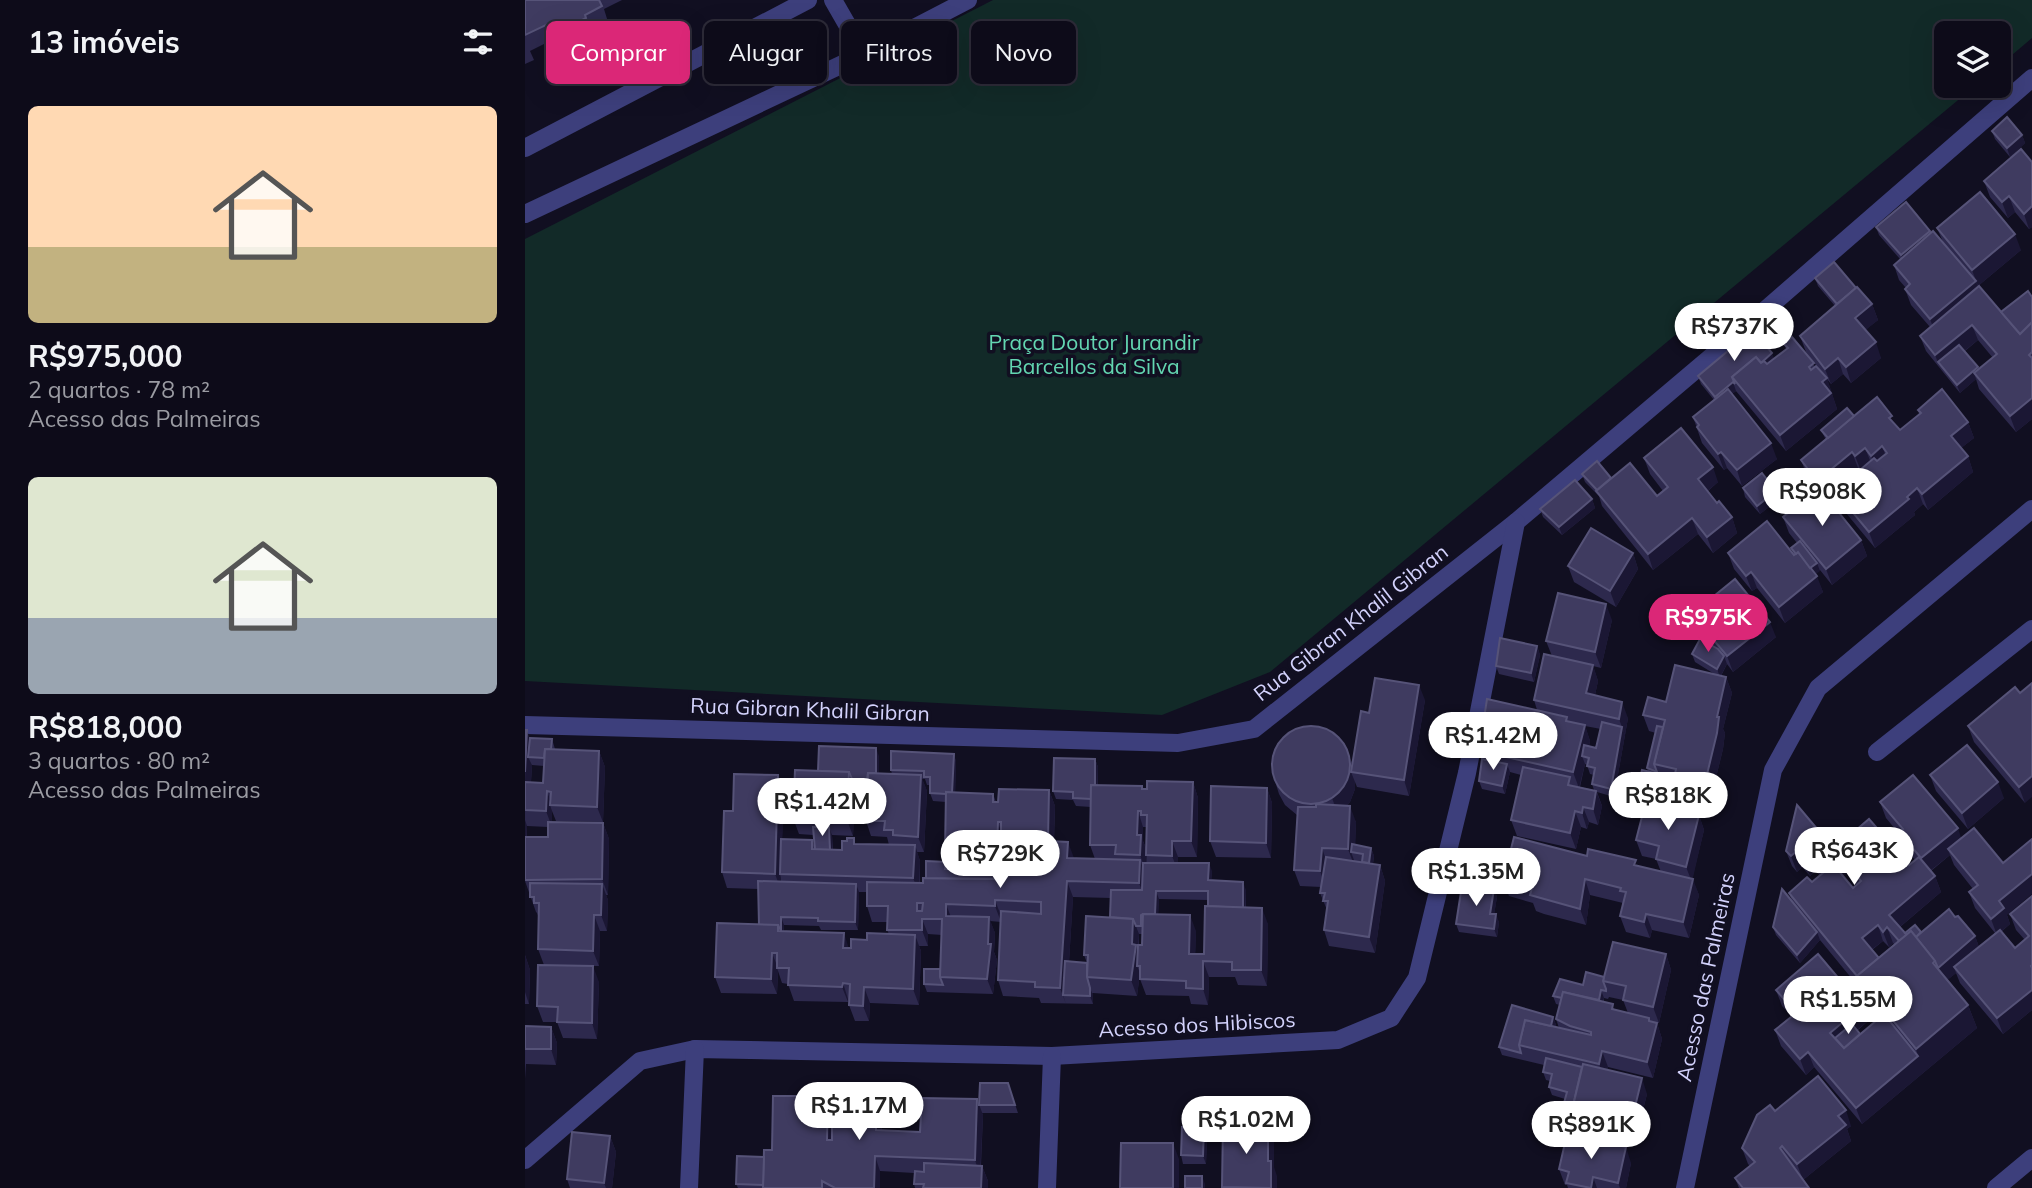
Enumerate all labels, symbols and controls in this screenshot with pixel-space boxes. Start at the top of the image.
chip: Comprar [546,21,690,84]
chip: Alugar [704,21,827,84]
chip: Filtros [841,21,957,84]
chip: Novo [971,21,1076,84]
map controls [1934,21,2011,98]
button: layers [1934,21,2011,98]
text: 13 imóveis [28,23,180,61]
icon: filters [459,23,497,61]
icon: home [200,152,326,278]
pin: R$737K [1677,304,1791,363]
text: R$737K [1691,311,1777,340]
park label: Praça Doutor Jurandir Barcellos da Silva [989,329,1200,379]
text: R$975,000 [28,337,183,375]
text: 2 quartos · 78 m² [28,375,210,404]
text: Acesso das Palmeiras [28,404,261,433]
pin: R$908K [1765,468,1879,528]
text: R$908K [1779,476,1865,505]
icon: home [200,523,326,649]
street label: Rua Gibran Khalil Gibran [1248,538,1453,706]
pin: R$975K [1651,594,1765,654]
text: R$975K [1665,602,1751,631]
street label: Rua Gibran Khalil Gibran [690,692,930,726]
text: R$818,000 [28,708,183,746]
pin: R$1.42M [1428,712,1558,772]
text: R$1.42M [1444,720,1542,749]
text: 3 quartos · 80 m² [28,746,210,775]
pin: R$818K [1611,772,1725,832]
text: Acesso das Palmeiras [28,775,261,804]
pin: R$1.42M [757,778,887,838]
text: R$818K [1625,780,1711,809]
text: R$1.42M [773,786,871,815]
pin: R$643K [1797,828,1911,887]
pin: R$729K [943,830,1057,890]
text: R$643K [1811,835,1897,864]
text: R$729K [957,838,1043,867]
pin: R$1.35M [1411,848,1541,908]
text: R$1.35M [1427,856,1525,885]
street label: Acesso das Palmeiras [1670,870,1740,1083]
pin: R$1.55M [1783,976,1913,1036]
text: R$1.55M [1799,984,1897,1013]
street label: Acesso dos Hibiscos [1098,1006,1296,1042]
pin: R$1.17M [794,1082,924,1142]
text: R$1.17M [810,1090,908,1119]
pin: R$1.02M [1181,1096,1311,1156]
pin: R$891K [1534,1102,1648,1161]
text: R$1.02M [1197,1104,1295,1133]
text: R$891K [1548,1109,1634,1138]

